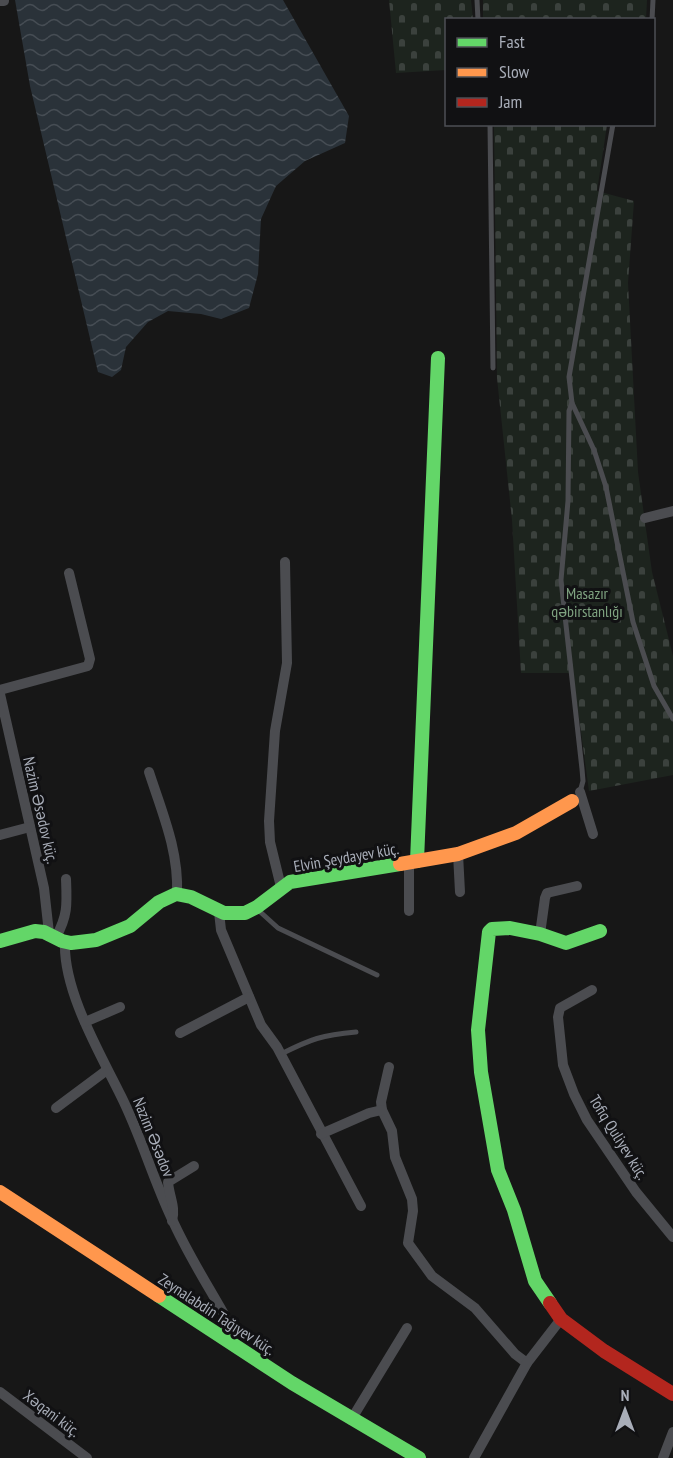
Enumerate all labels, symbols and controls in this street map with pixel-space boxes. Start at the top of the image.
legend [445,18,655,126]
text: Fast [499,30,525,53]
text: Slow [499,60,530,83]
text: Jam [498,90,522,113]
park label: Masazır qəbirstanlığı [551,583,623,621]
street label: Nazim Əsədov küç. [19,755,63,865]
street label: Elvin Şeydayev küç. [292,838,400,876]
street label: Tofiq Quliyev küç. [585,1091,653,1183]
street label: Nazim Əsədov [129,1094,179,1181]
street label: Zeynalabdin Tağıyev küç. [155,1269,279,1359]
north arrow [595,1380,655,1440]
street label: Xəqani küç. [20,1385,84,1441]
text: N [621,1385,629,1405]

